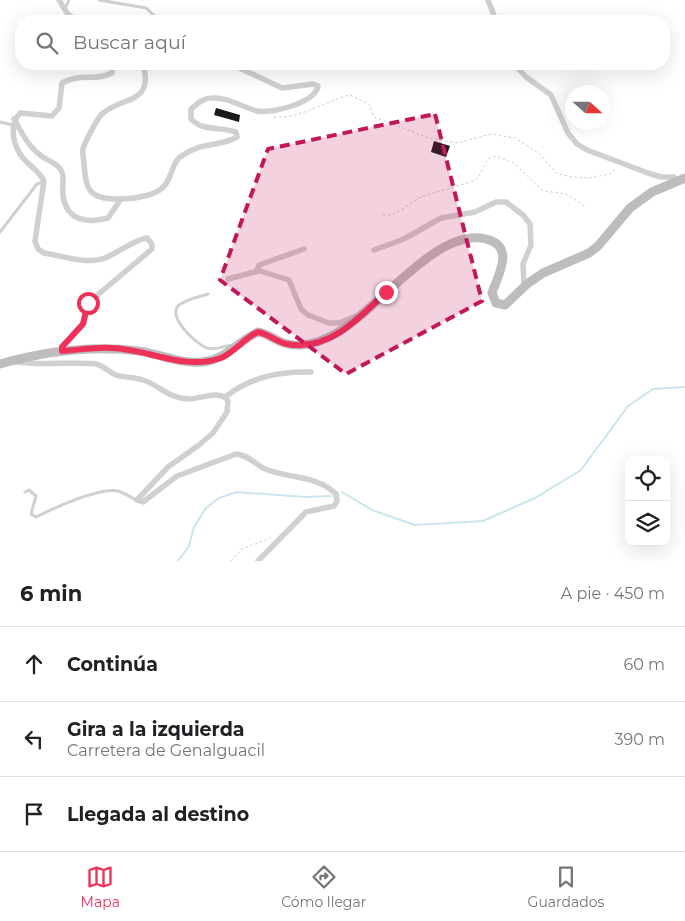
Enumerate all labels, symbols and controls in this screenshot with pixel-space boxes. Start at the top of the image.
search box [15,15,670,70]
icon: search [33,29,61,57]
text: Buscar aquí [73,31,186,54]
north arrow [565,85,610,130]
route end [375,281,398,304]
route start [77,292,100,315]
map controls [625,456,670,546]
button: locate [625,456,670,501]
button: layers [625,501,670,546]
text: 6 min [20,581,82,606]
text: A pie · 450 m [561,584,665,603]
icon: ahead [20,650,48,678]
text: Continúa [67,653,158,676]
text: 60 m [623,655,665,674]
text: Gira a la izquierda [67,718,245,741]
icon: left [20,725,48,753]
text: 390 m [614,730,665,749]
text: Carretera de Genalguacil [67,741,265,760]
icon: arrive [20,800,48,828]
text: Llegada al destino [67,803,249,826]
tab: Mapa [81,863,120,911]
tab: Cómo llegar [281,863,366,911]
tab: Guardados [528,863,604,911]

